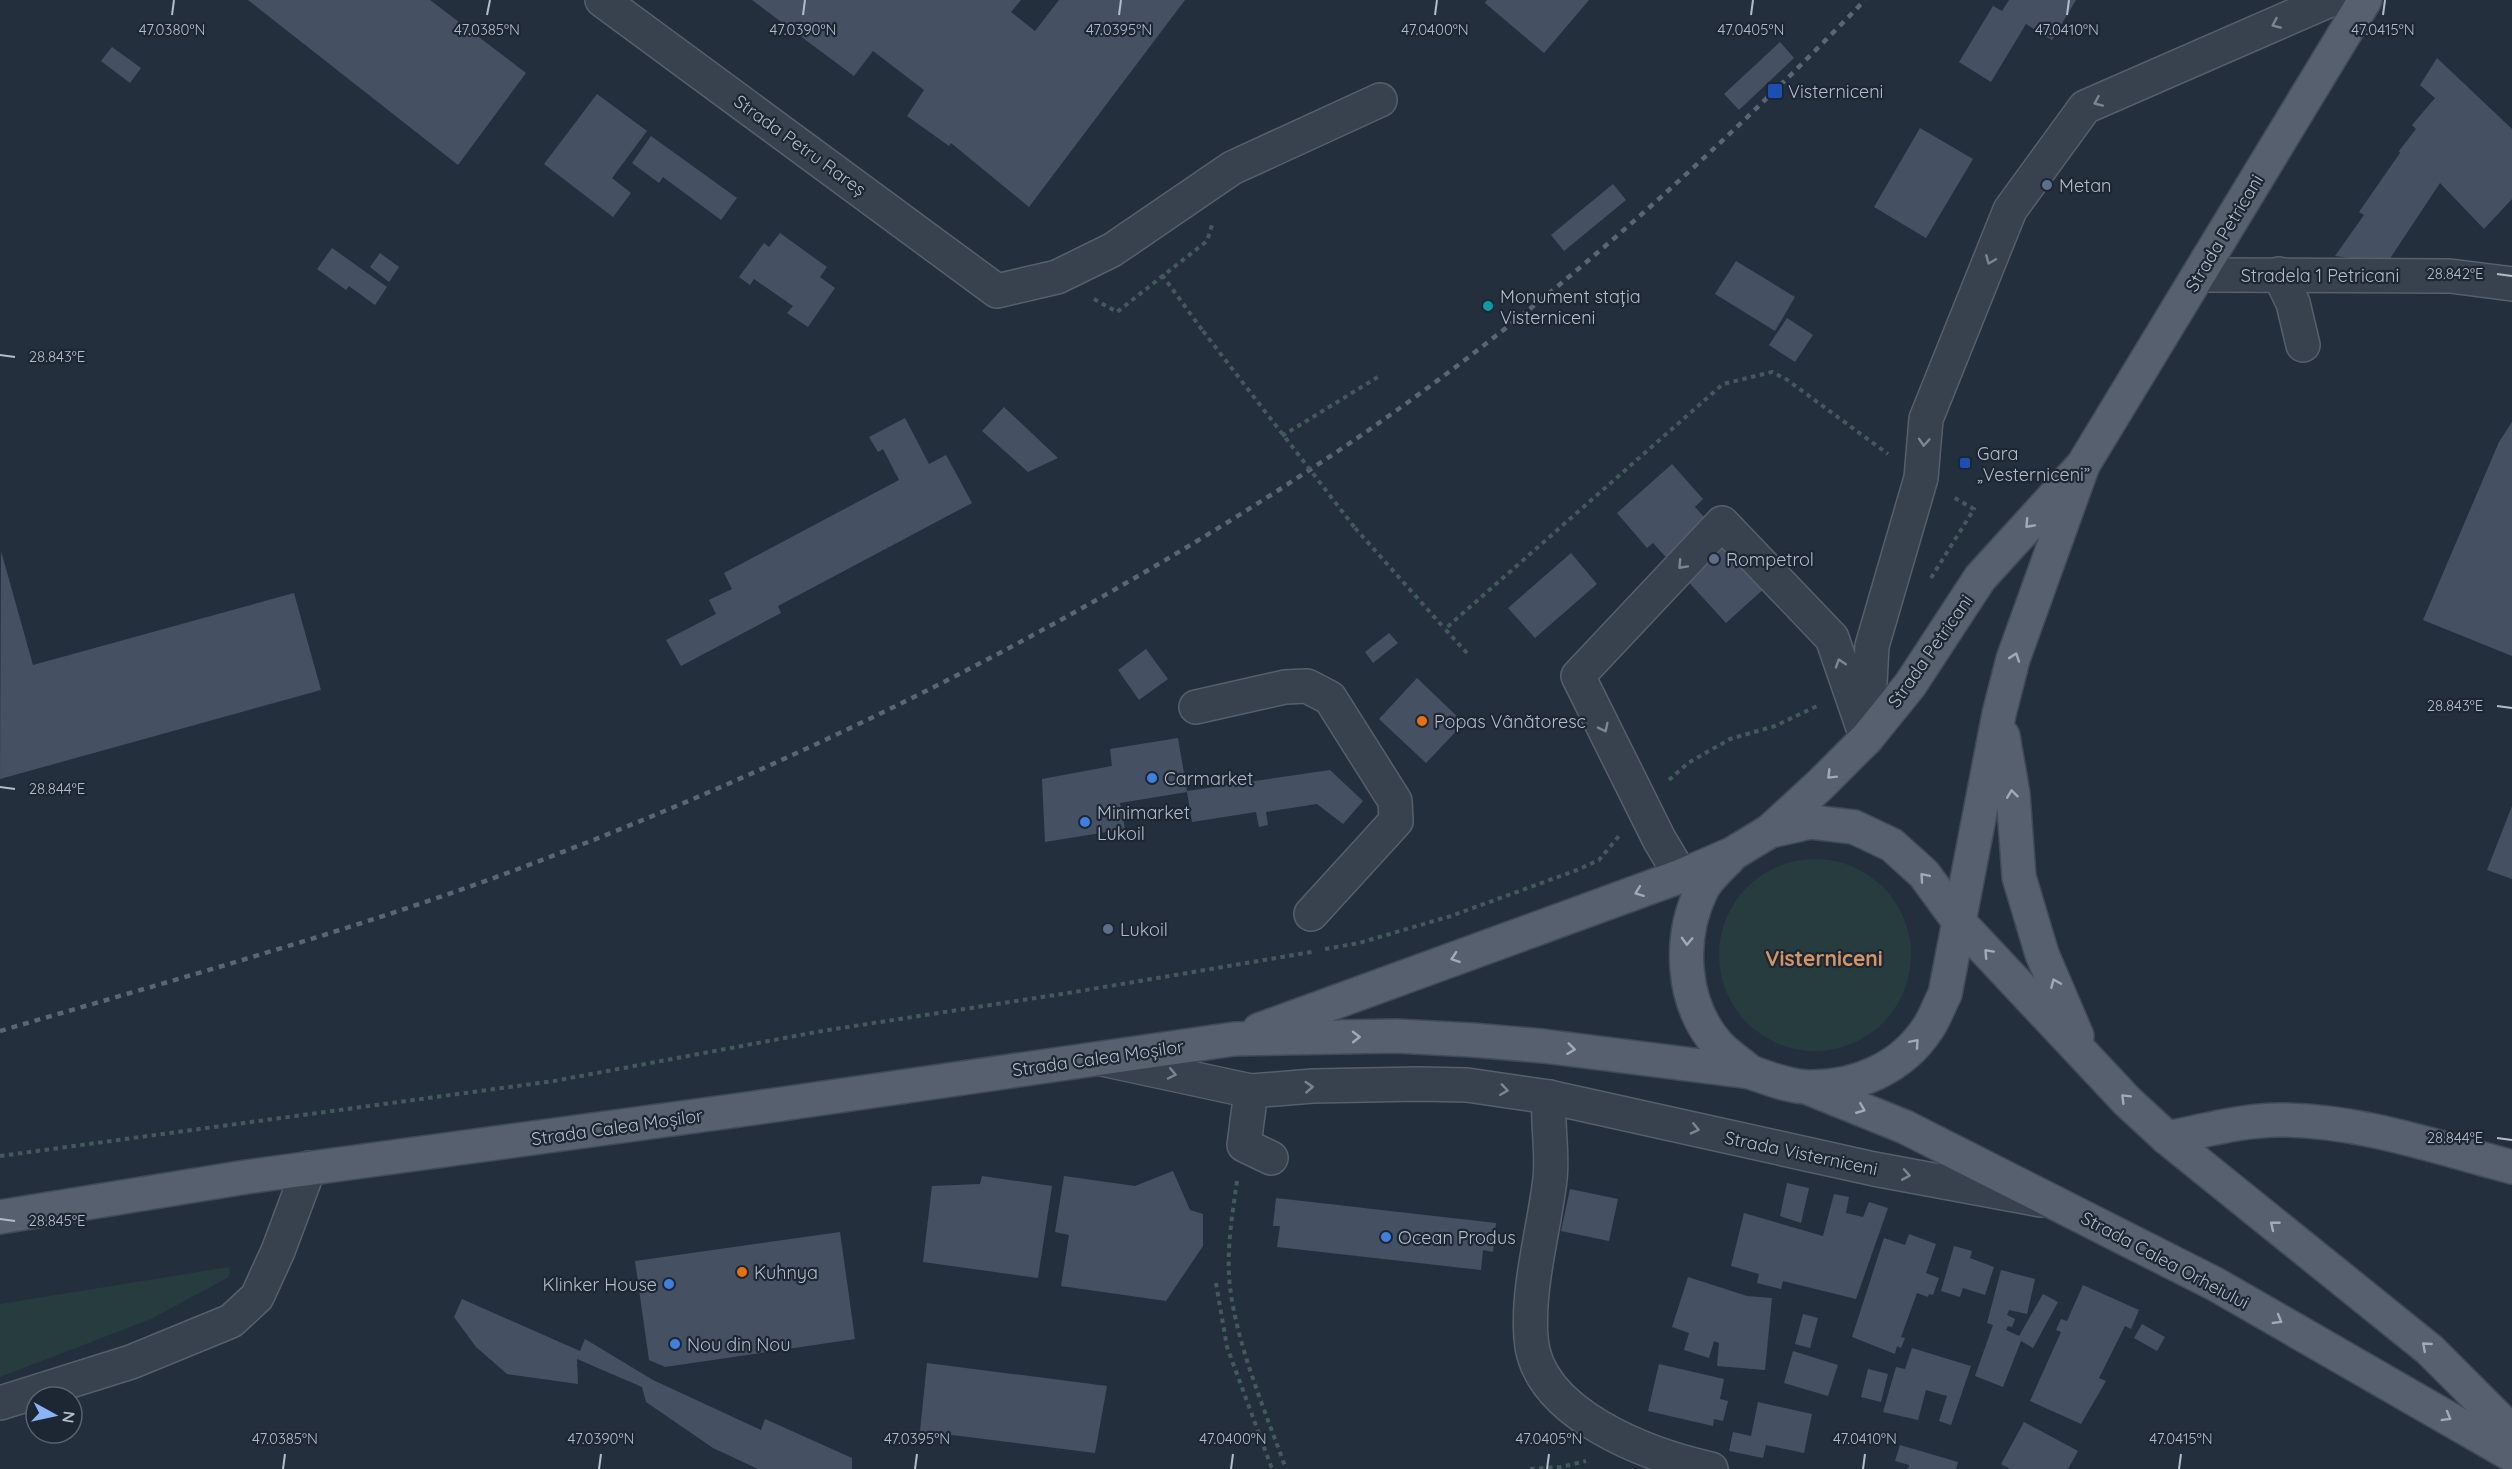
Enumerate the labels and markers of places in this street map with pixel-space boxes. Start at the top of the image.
place label: Visterniceni [1788,80,1883,103]
marker: Visterniceni [1766,82,1784,100]
place label: Metan [2059,174,2111,197]
marker: Metan [2040,178,2054,192]
place label: Monument stația Visterniceni [1500,285,1641,329]
marker: Monument stația Visterniceni [1481,299,1495,313]
place label: Gara „Vesterniceni” [1977,442,2090,486]
marker: Gara „Vesterniceni” [1958,456,1972,470]
place label: Rompetrol [1726,548,1814,571]
marker: Rompetrol [1707,552,1721,566]
place label: Popas Vânătoresc [1434,710,1586,733]
marker: Popas Vânătoresc [1415,714,1429,728]
place label: Carmarket [1164,767,1253,790]
marker: Carmarket [1145,771,1159,785]
place label: Minimarket Lukoil [1097,801,1190,845]
marker: Minimarket Lukoil [1078,815,1092,829]
place label: Lukoil [1120,918,1168,941]
marker: Lukoil [1101,922,1115,936]
place label: Ocean Produs [1398,1226,1516,1249]
marker: Ocean Produs [1379,1230,1393,1244]
place label: Kuhnya [754,1261,818,1284]
marker: Kuhnya [735,1265,749,1279]
place label: Klinker House [543,1273,657,1296]
marker: Klinker House [662,1277,676,1291]
place label: Nou din Nou [687,1333,790,1356]
marker: Nou din Nou [668,1337,682,1351]

